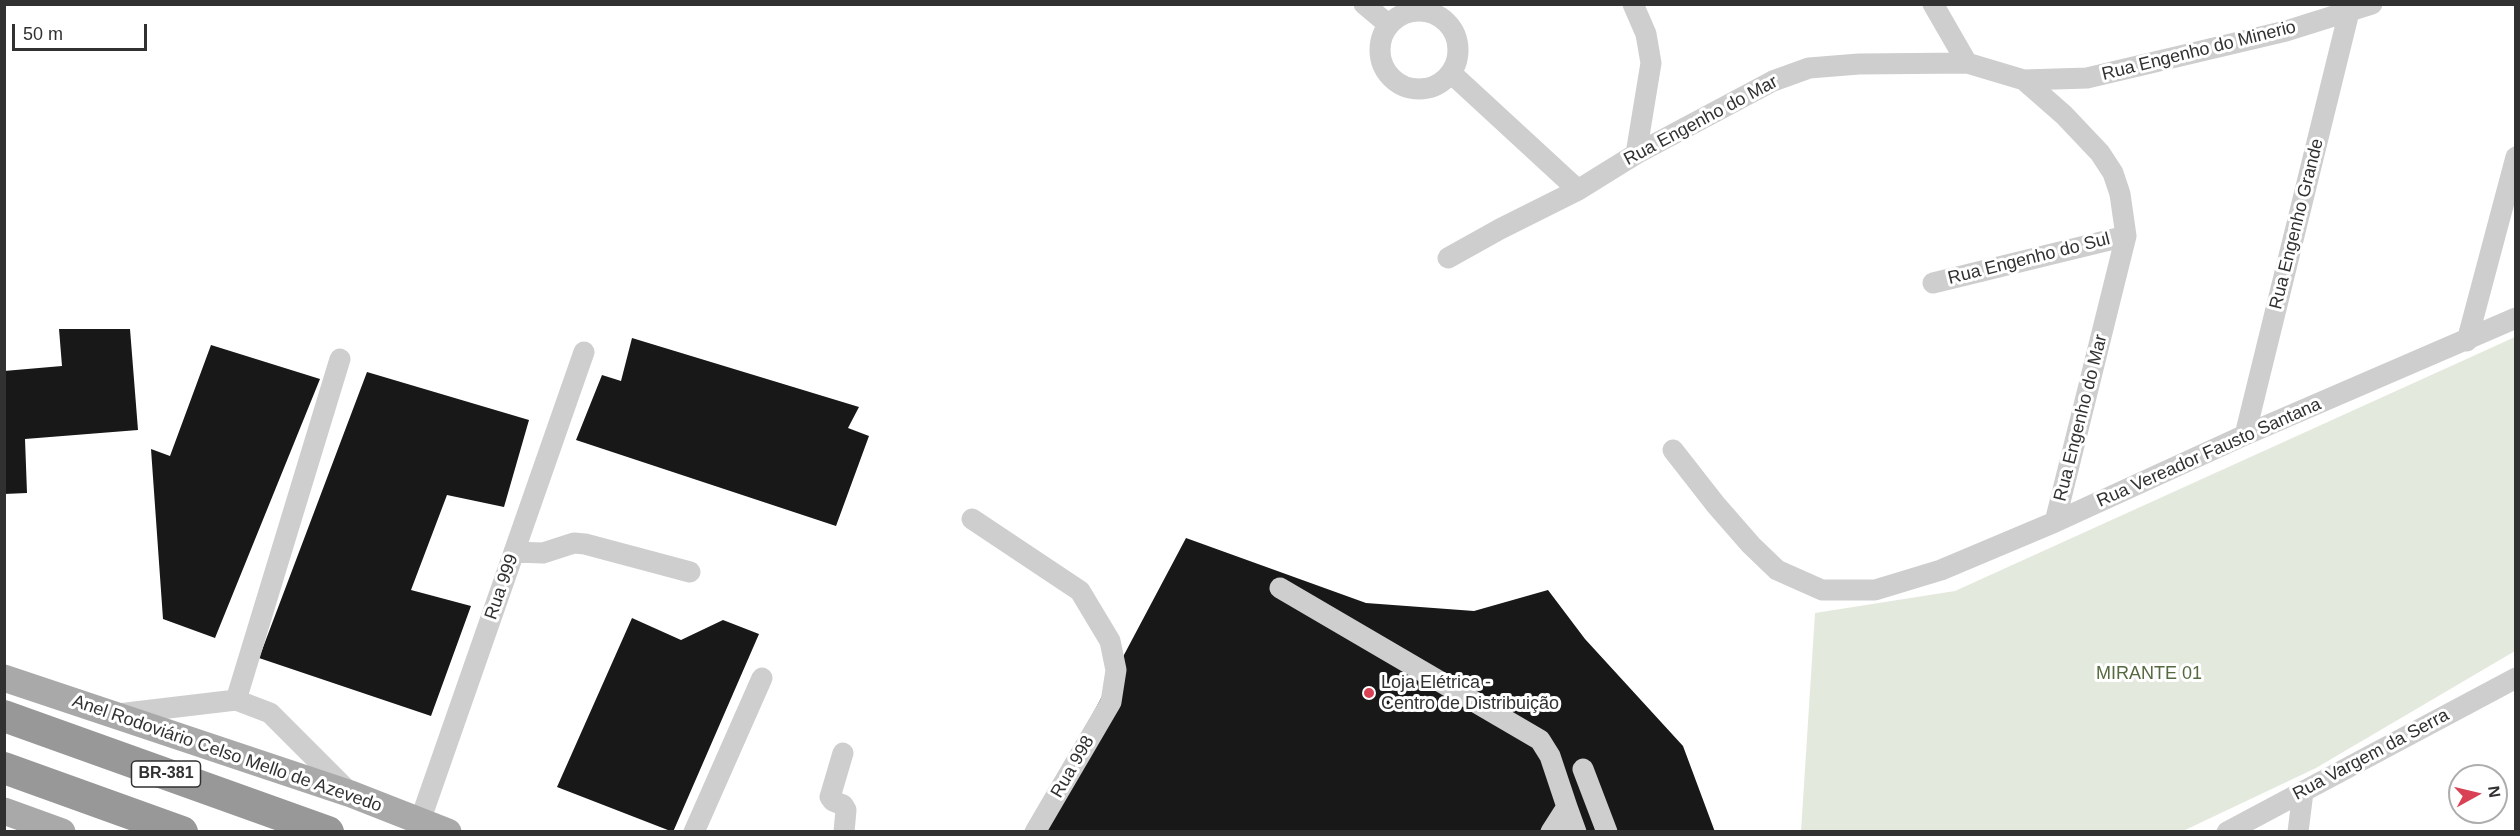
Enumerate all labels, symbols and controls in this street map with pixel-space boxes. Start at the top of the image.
scale bar [15,12,150,50]
street label: Rua Engenho do Minerio [2100,16,2298,86]
text: 50 m [23,24,63,44]
street label: Rua Engenho do Mar [1620,71,1782,171]
street label: Rua Engenho Grande [2265,136,2329,312]
street label: Rua Engenho do Sul [1946,228,2112,290]
street label: Rua Engenho do Mar [2050,332,2112,504]
street label: Rua Vereador Fausto Santana [2094,394,2324,512]
street label: Rua 999 [481,551,523,623]
park label: MIRANTE 01 [2096,663,2202,685]
place label: Loja Elétrica - Centro de Distribuição [1381,672,1559,714]
marker: Loja Elétrica - Centro de Distribuição [1362,686,1376,700]
street label: Anel Rodoviário Celso Mello de Azevedo [69,691,385,817]
street label: Rua Vargem da Serra [2289,705,2453,805]
street label: Rua 998 [1047,732,1099,802]
road number: BR-381 [132,761,201,787]
north arrow [2448,764,2508,824]
text: N [2485,785,2504,799]

